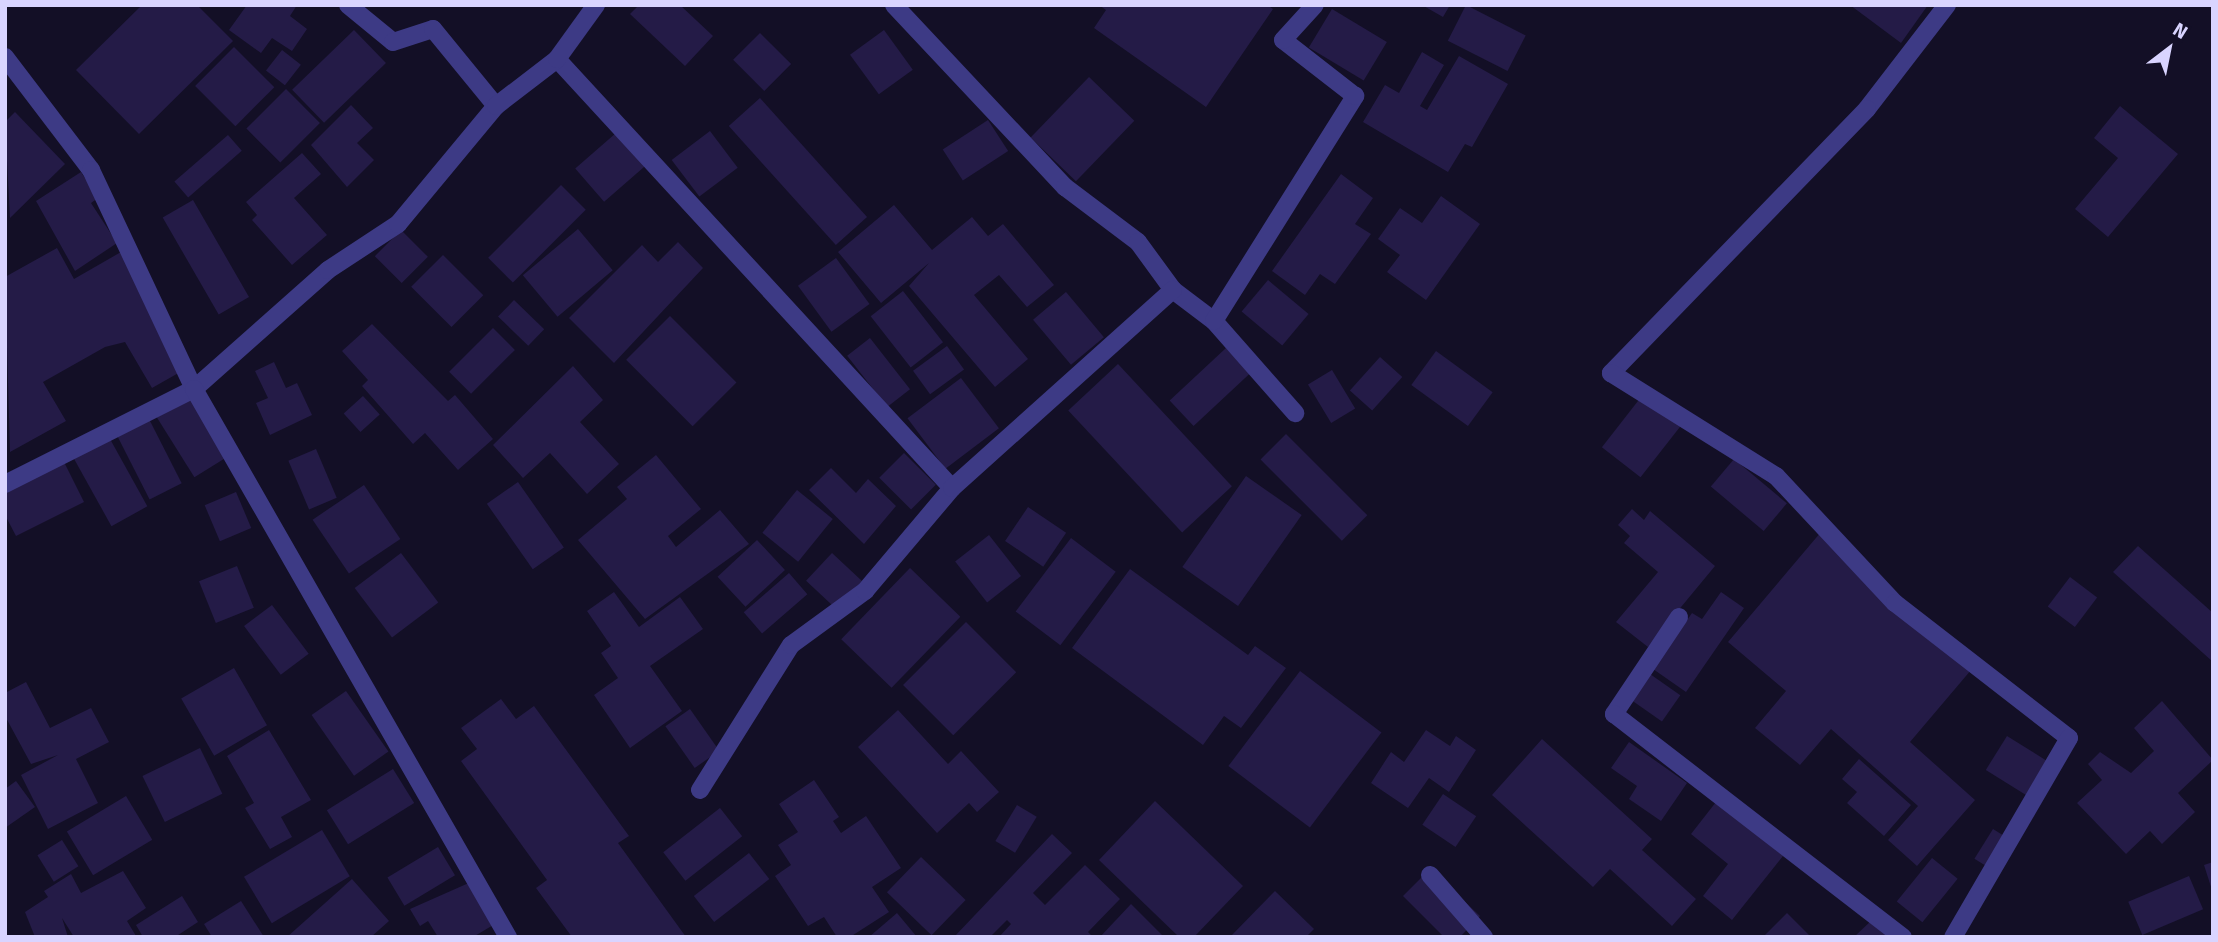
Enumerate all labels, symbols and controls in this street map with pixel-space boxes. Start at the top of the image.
north arrow [2134,14,2204,84]
text: N [2169,18,2192,44]

